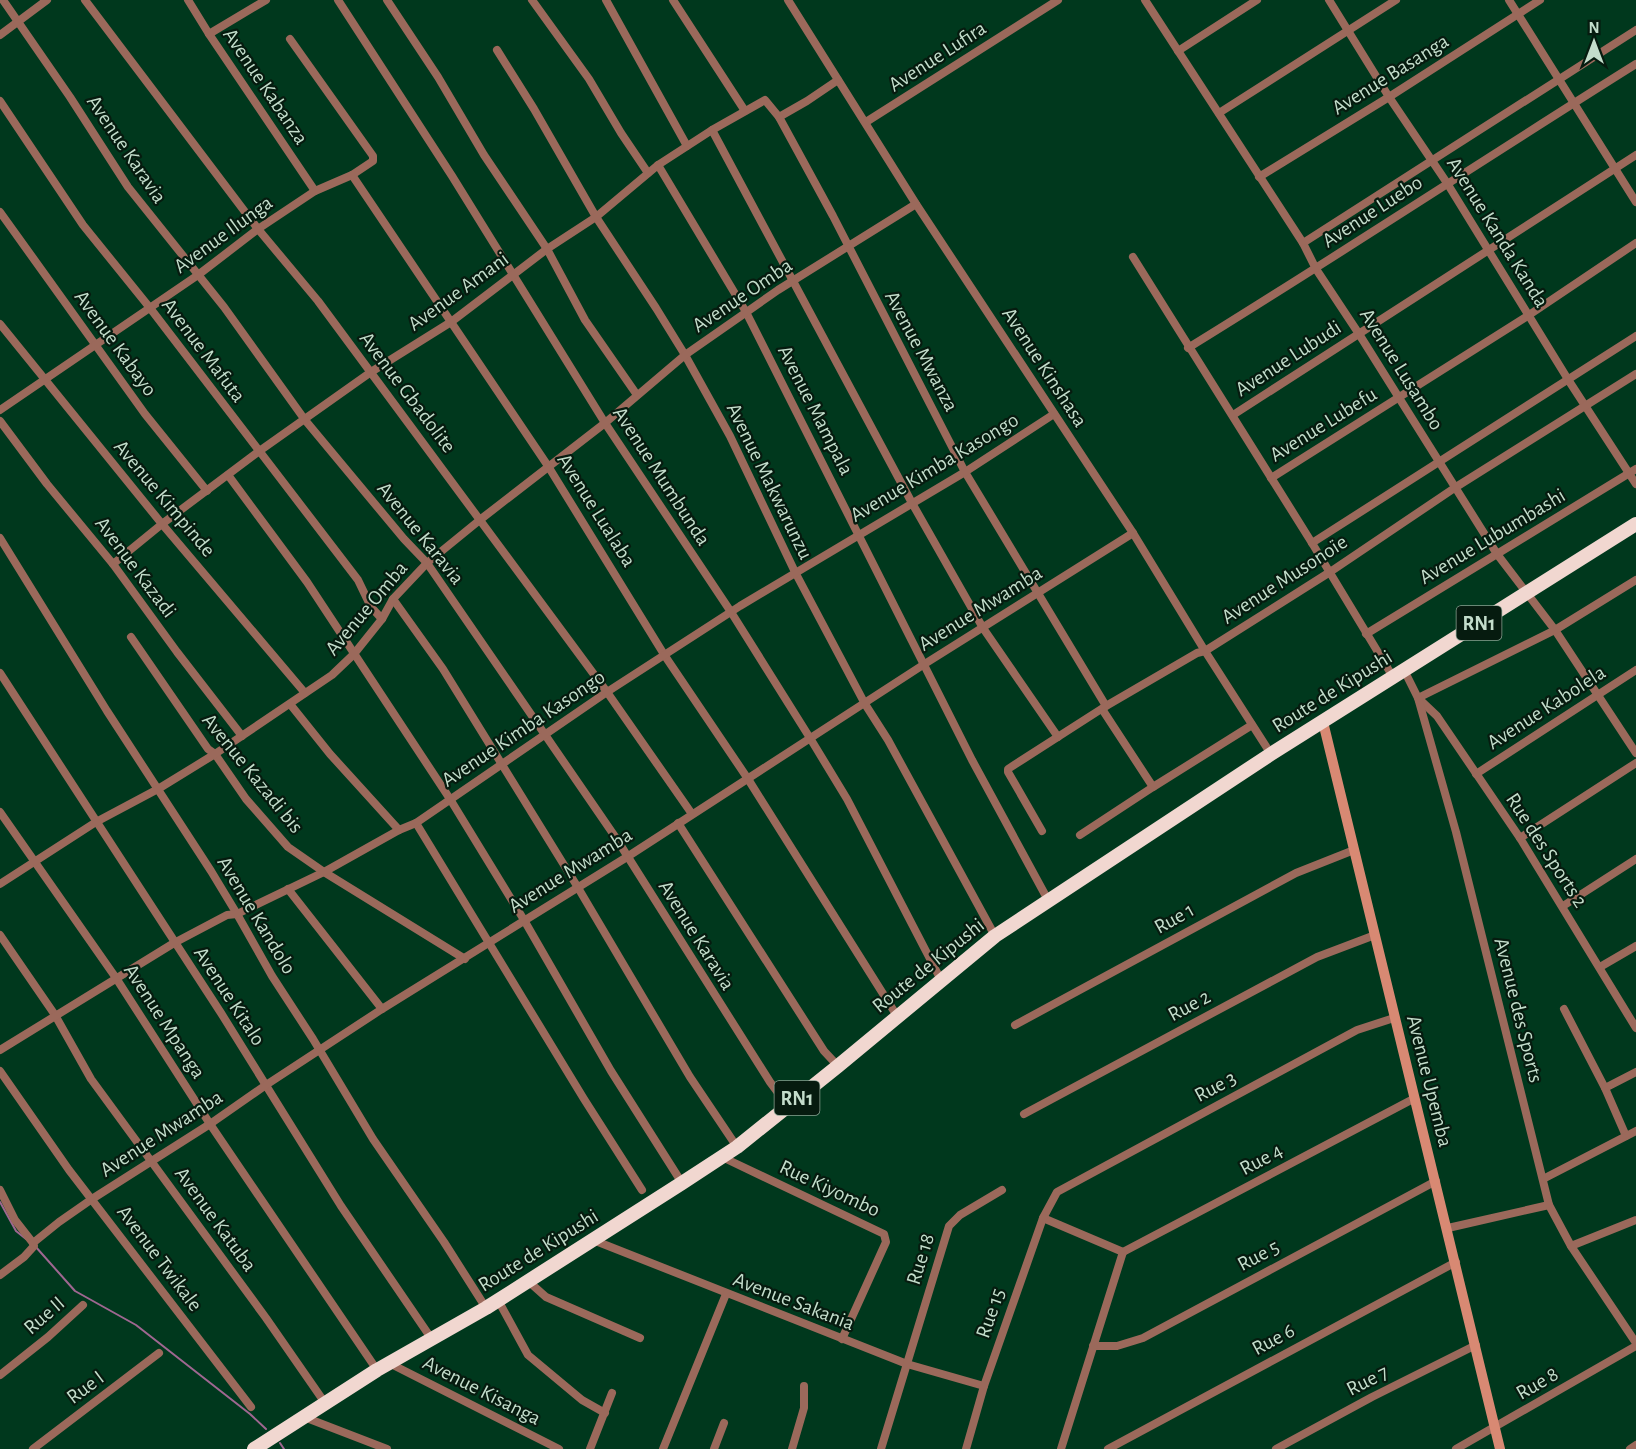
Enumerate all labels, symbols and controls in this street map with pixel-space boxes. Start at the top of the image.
north arrow [1564,12,1624,72]
street label: Avenue Lufira [885,17,990,96]
text: N [1588,20,1600,36]
street label: Avenue Kabanza [219,24,312,148]
street label: Avenue Basanga [1328,30,1453,119]
street label: Avenue Karavia [83,92,170,207]
street label: Avenue Kanda Kanda [1443,154,1552,311]
street label: Avenue Luebo [1318,171,1426,252]
street label: Avenue Ilunga [170,192,277,277]
street label: Avenue Amani [404,248,513,335]
street label: Avenue Omba [689,254,796,336]
street label: Avenue Kabayo [70,287,161,400]
street label: Avenue Mwanza [881,287,962,415]
street label: Avenue Mafuta [158,294,249,406]
street label: Avenue Kinshasa [998,304,1091,431]
street label: Avenue Lusambo [1356,305,1447,434]
street label: Avenue Lubudi [1232,317,1345,400]
street label: Avenue Gbadolite [356,328,460,457]
street label: Avenue Mampala [774,342,857,479]
street label: Avenue Lubefu [1266,383,1381,466]
street label: Avenue Makwarunzu [723,400,817,563]
street label: Avenue Mumbunda [609,403,714,550]
street label: Avenue Kimba Kasongo [846,409,1022,526]
street label: Avenue Kimpinde [110,436,219,561]
street label: Avenue Lualaba [553,450,640,571]
street label: Avenue Karavia [373,478,468,589]
street label: Avenue Lubumbashi [1416,485,1569,588]
street label: Avenue Kazadi [91,513,180,622]
street label: Avenue Musonoïe [1218,531,1351,628]
street label: Avenue Omba [321,557,412,659]
street label: Avenue Mwamba [915,562,1046,655]
road number: RN1 [1456,606,1502,640]
street label: Route de Kipushi [1269,646,1396,737]
street label: Avenue Kabolela [1483,661,1609,753]
street label: Avenue Kimba Kasongo [438,666,609,791]
street label: Avenue Kazadi bis [198,710,307,837]
street label: Rue des Sports 2 [1502,789,1591,911]
street label: Avenue Mwamba [505,824,636,917]
street label: Avenue Kandolo [213,853,300,978]
street label: Avenue Karavia [655,877,739,994]
street label: Rue 1 [1151,899,1198,938]
street label: Route de Kipushi [868,914,988,1017]
street label: Avenue des Sports [1490,936,1547,1085]
street label: Avenue Kitalo [190,943,269,1049]
street label: Avenue Mpanga [120,960,209,1083]
street label: Rue 2 [1165,986,1214,1025]
street label: Avenue Upemba [1403,1013,1456,1149]
street label: Rue 3 [1191,1067,1239,1106]
road number: RN1 [774,1081,820,1115]
street label: Avenue Mwamba [96,1086,227,1181]
street label: Rue 4 [1236,1140,1286,1179]
street label: Rue Kiyombo [776,1156,883,1221]
street label: Avenue Katuba [171,1163,261,1276]
street label: Avenue Twikale [113,1201,206,1315]
street label: Route de Kipushi [475,1205,602,1296]
street label: Rue 18 [903,1231,938,1287]
street label: Rue 5 [1234,1236,1283,1275]
street label: Avenue Sakania [730,1269,858,1334]
street label: Rue 15 [972,1286,1009,1341]
street label: Rue II [20,1292,69,1338]
street label: Rue 6 [1248,1320,1298,1359]
street label: Avenue Kisanga [420,1352,544,1429]
street label: Rue 7 [1343,1361,1392,1400]
street label: Rue 8 [1513,1363,1562,1404]
street label: Rue I [63,1367,108,1408]

